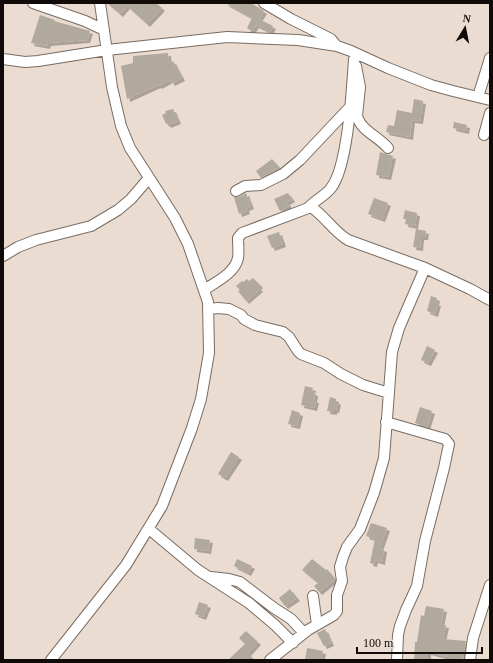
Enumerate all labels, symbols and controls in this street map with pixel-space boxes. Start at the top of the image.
north arrow [445,8,485,48]
text: N [462,12,472,25]
scale bar [357,629,482,655]
text: 100 m [363,636,394,650]

